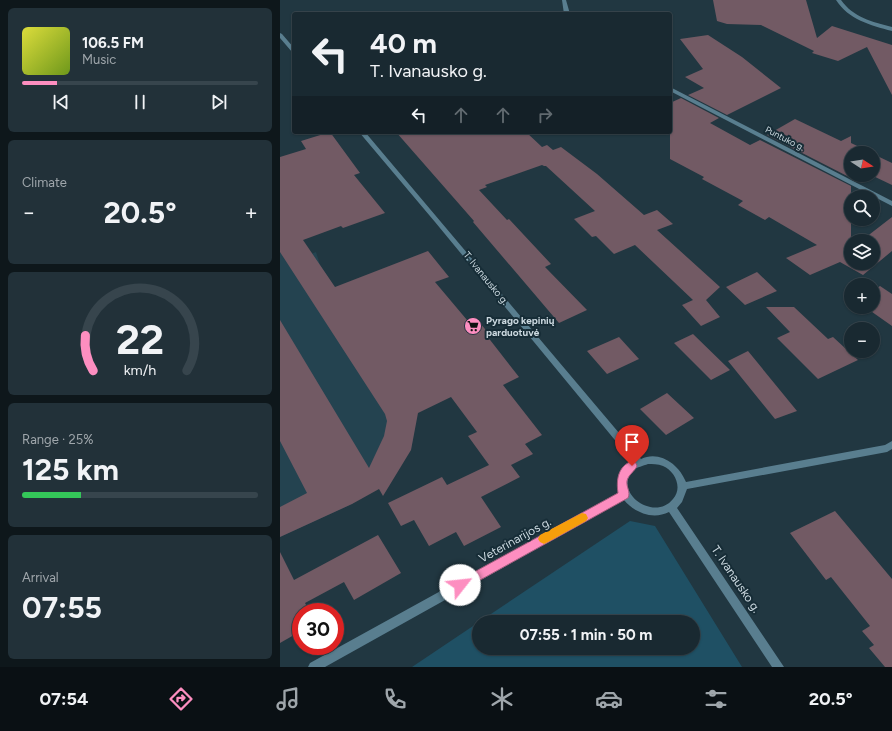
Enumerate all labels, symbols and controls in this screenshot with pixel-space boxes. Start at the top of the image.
text: 40 m [370,26,437,60]
icon: left [304,28,356,80]
text: 106.5 FM [82,34,144,52]
text: Music [82,52,116,67]
text: T. Ivanausko g. [370,60,487,82]
icon: previous [50,91,72,113]
icon: pause [129,91,151,113]
icon: next [208,91,230,113]
icon: left [408,104,430,126]
icon: ahead [450,104,472,126]
icon: ahead [492,104,514,126]
icon: right [534,104,556,126]
street label: Puntuko g. [764,123,807,153]
north arrow [844,146,880,182]
map controls [844,146,880,358]
text: Climate [22,175,67,190]
button: search [844,190,880,226]
text: 20.5° [103,194,177,231]
text: − [22,199,36,226]
text: + [244,199,258,226]
button: layers [844,234,880,270]
street label: T. Ivanausko g. [461,249,511,307]
button: + [844,278,880,314]
text: 22 [116,314,164,364]
place label: Pyrago kepinių parduotuvė [486,314,555,339]
supermarket icon: Pyrago kepinių parduotuvė [463,316,483,336]
button: − [844,322,880,358]
text: km/h [124,361,156,379]
pin [615,425,649,466]
icon: arrive [621,431,643,453]
text: Range · 25% [22,432,93,447]
text: 125 km [22,451,119,488]
street label: Veterinarijos g. [477,514,553,566]
street label: T. Ivanausko g. [708,543,764,615]
position arrow [439,564,481,606]
text: Arrival [22,570,59,585]
text: 07:55 [22,589,102,626]
speed limit sign: 30 [292,603,344,655]
text: 07:55 · 1 min · 50 m [520,626,652,644]
icon: directions [167,685,195,713]
icon: music [274,685,302,713]
icon: phone [381,685,409,713]
icon: climate [488,685,516,713]
icon: car [595,685,623,713]
icon: filters [702,685,730,713]
text: 07:54 [39,688,88,710]
text: 20.5° [809,688,852,710]

